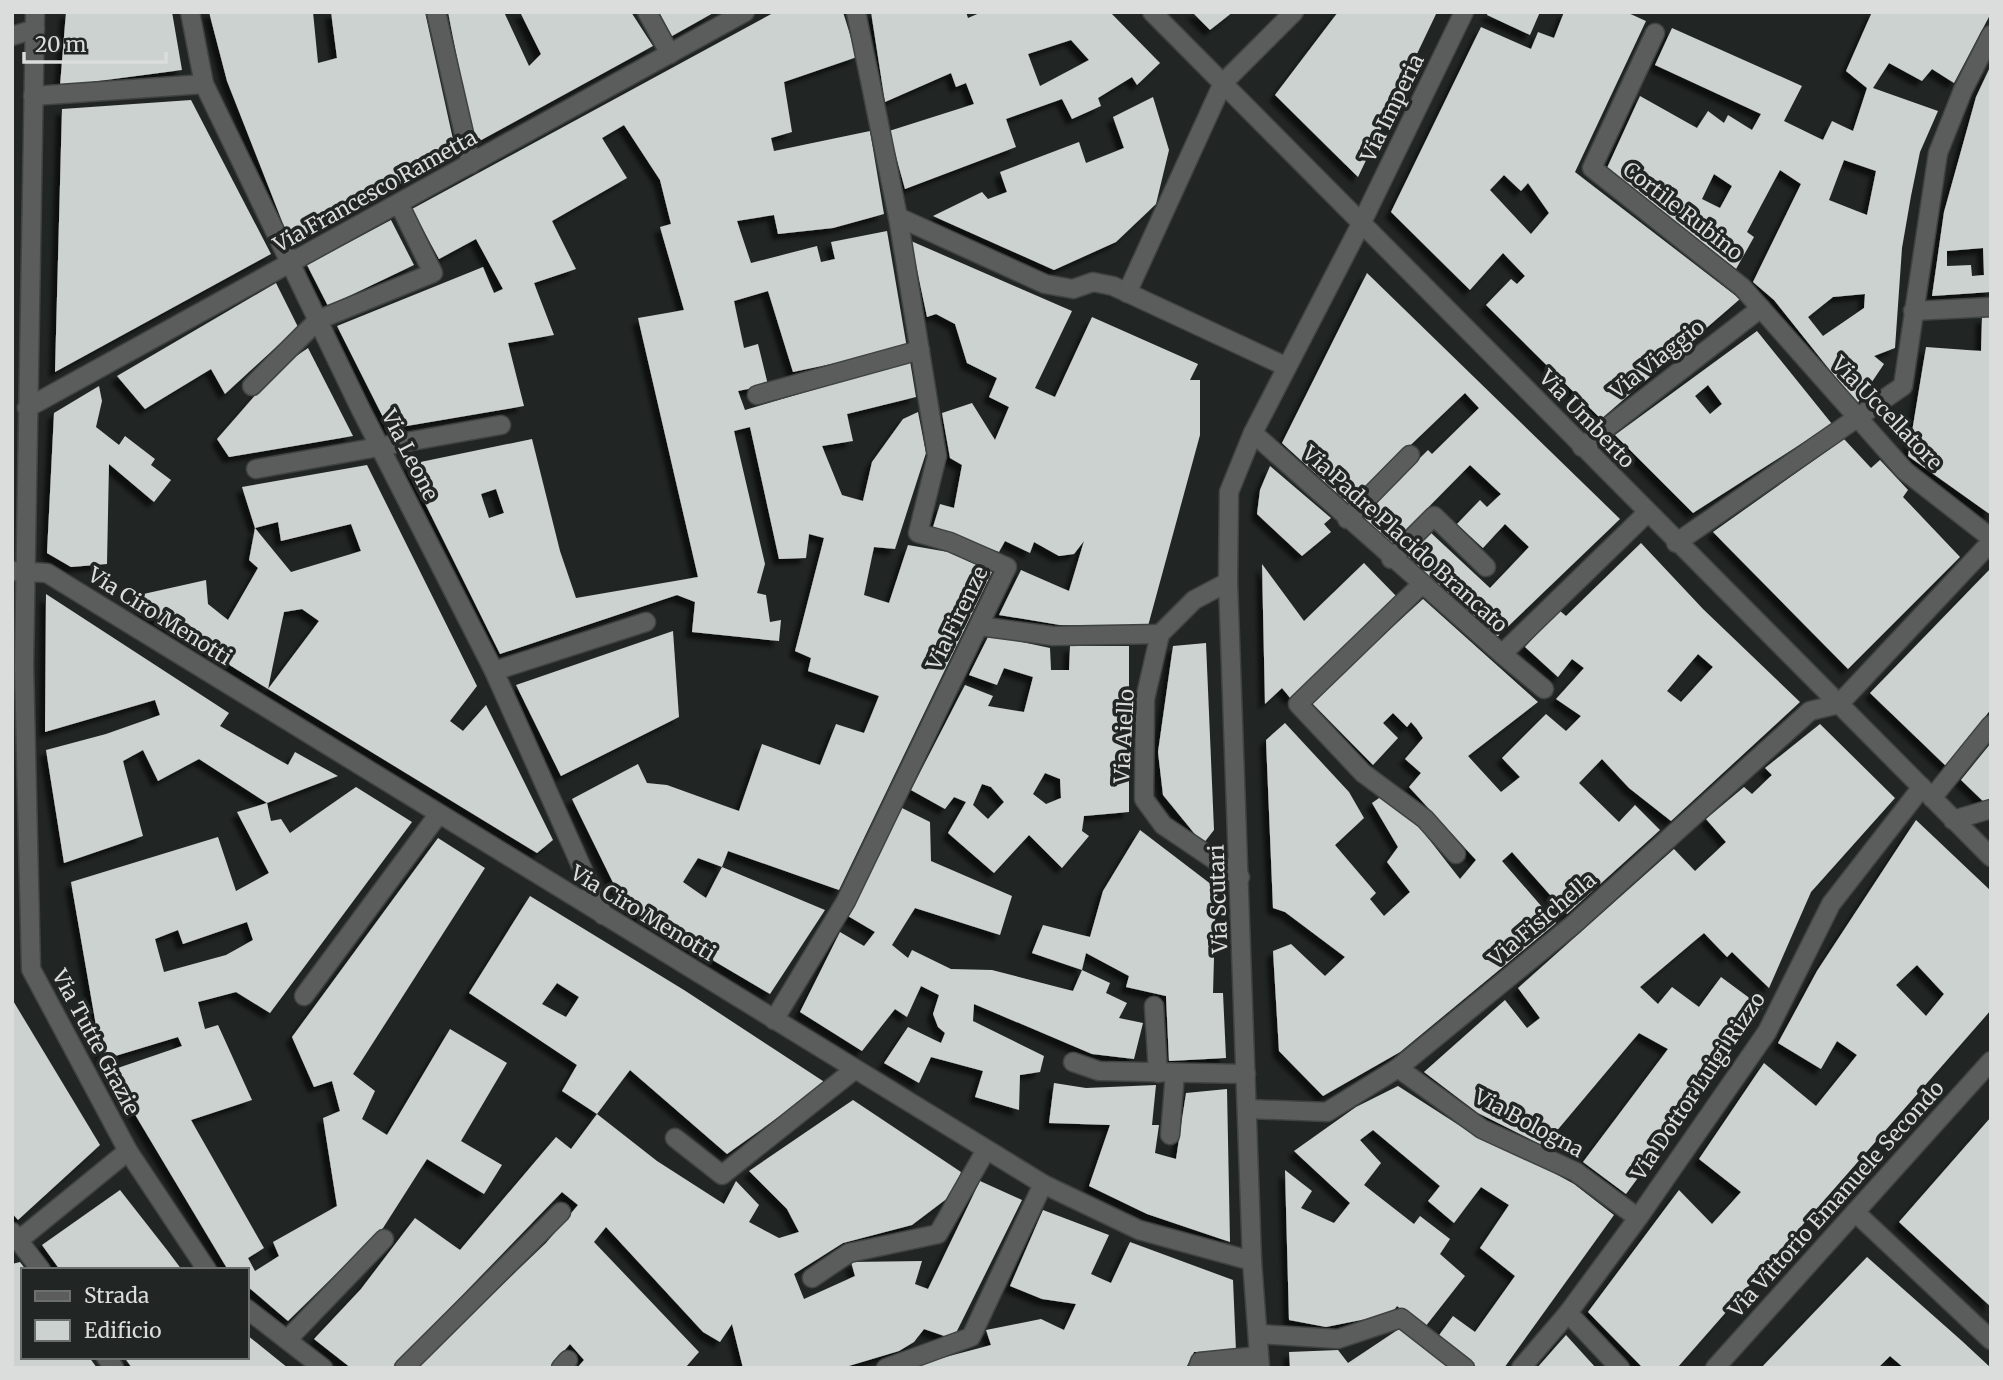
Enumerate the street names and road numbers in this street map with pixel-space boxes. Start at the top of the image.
street label: Via Imperia [1354,50,1430,167]
street label: Via Francesco Rametta [268,124,482,259]
street label: Cortile Rubino [1617,156,1749,266]
street label: Via Viaggio [1603,313,1710,405]
street label: Via Uccellatore [1825,350,1948,476]
street label: Via Umberto [1533,364,1641,474]
street label: Via Leone [375,404,444,505]
street label: Via Padre Placido Brancato [1296,439,1513,638]
street label: Via Ciro Menotti [82,560,237,671]
street label: Via Firenze [920,562,994,675]
street label: Via Aiello [1108,688,1140,785]
street label: Via Scutari [1203,844,1233,955]
street label: Via Ciro Menotti [565,859,721,967]
street label: Via Fisichella [1482,866,1601,973]
street label: Via Tutte Grazie [46,964,146,1119]
street label: Via Dottor Luigi Rizzo [1624,987,1771,1186]
street label: Via Vittorio Emanuele Secondo [1722,1075,1950,1324]
street label: Via Bologna [1469,1082,1589,1163]

